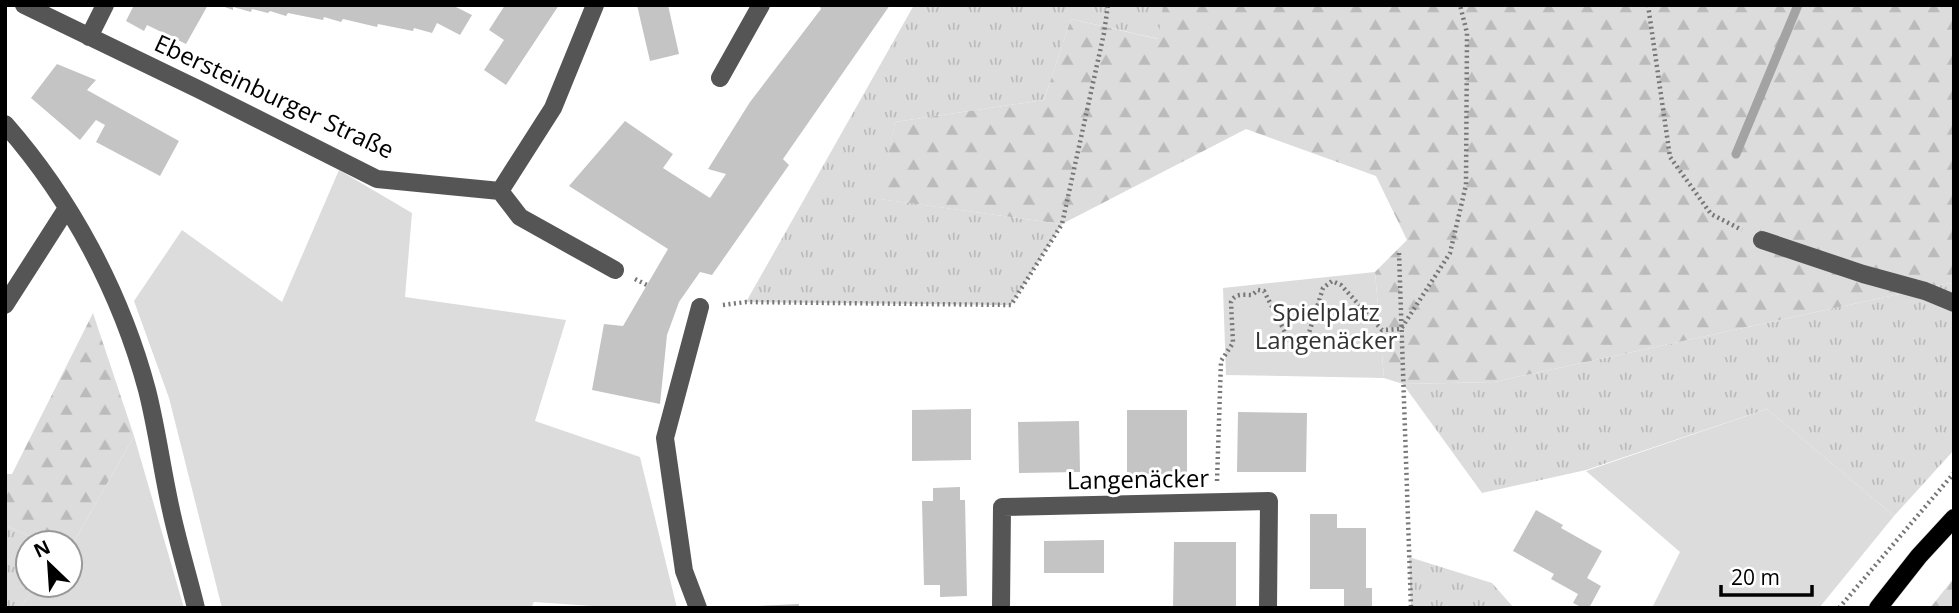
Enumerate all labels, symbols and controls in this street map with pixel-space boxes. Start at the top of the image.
street label: Ebersteinburger Straße [150,26,400,166]
park label: Spielplatz Langenäcker [1255,295,1397,356]
street label: Langenäcker [1066,461,1210,496]
north arrow [14,529,84,599]
text: N [29,534,54,564]
scale bar [1721,554,1812,598]
text: 20 m [1731,563,1780,591]

